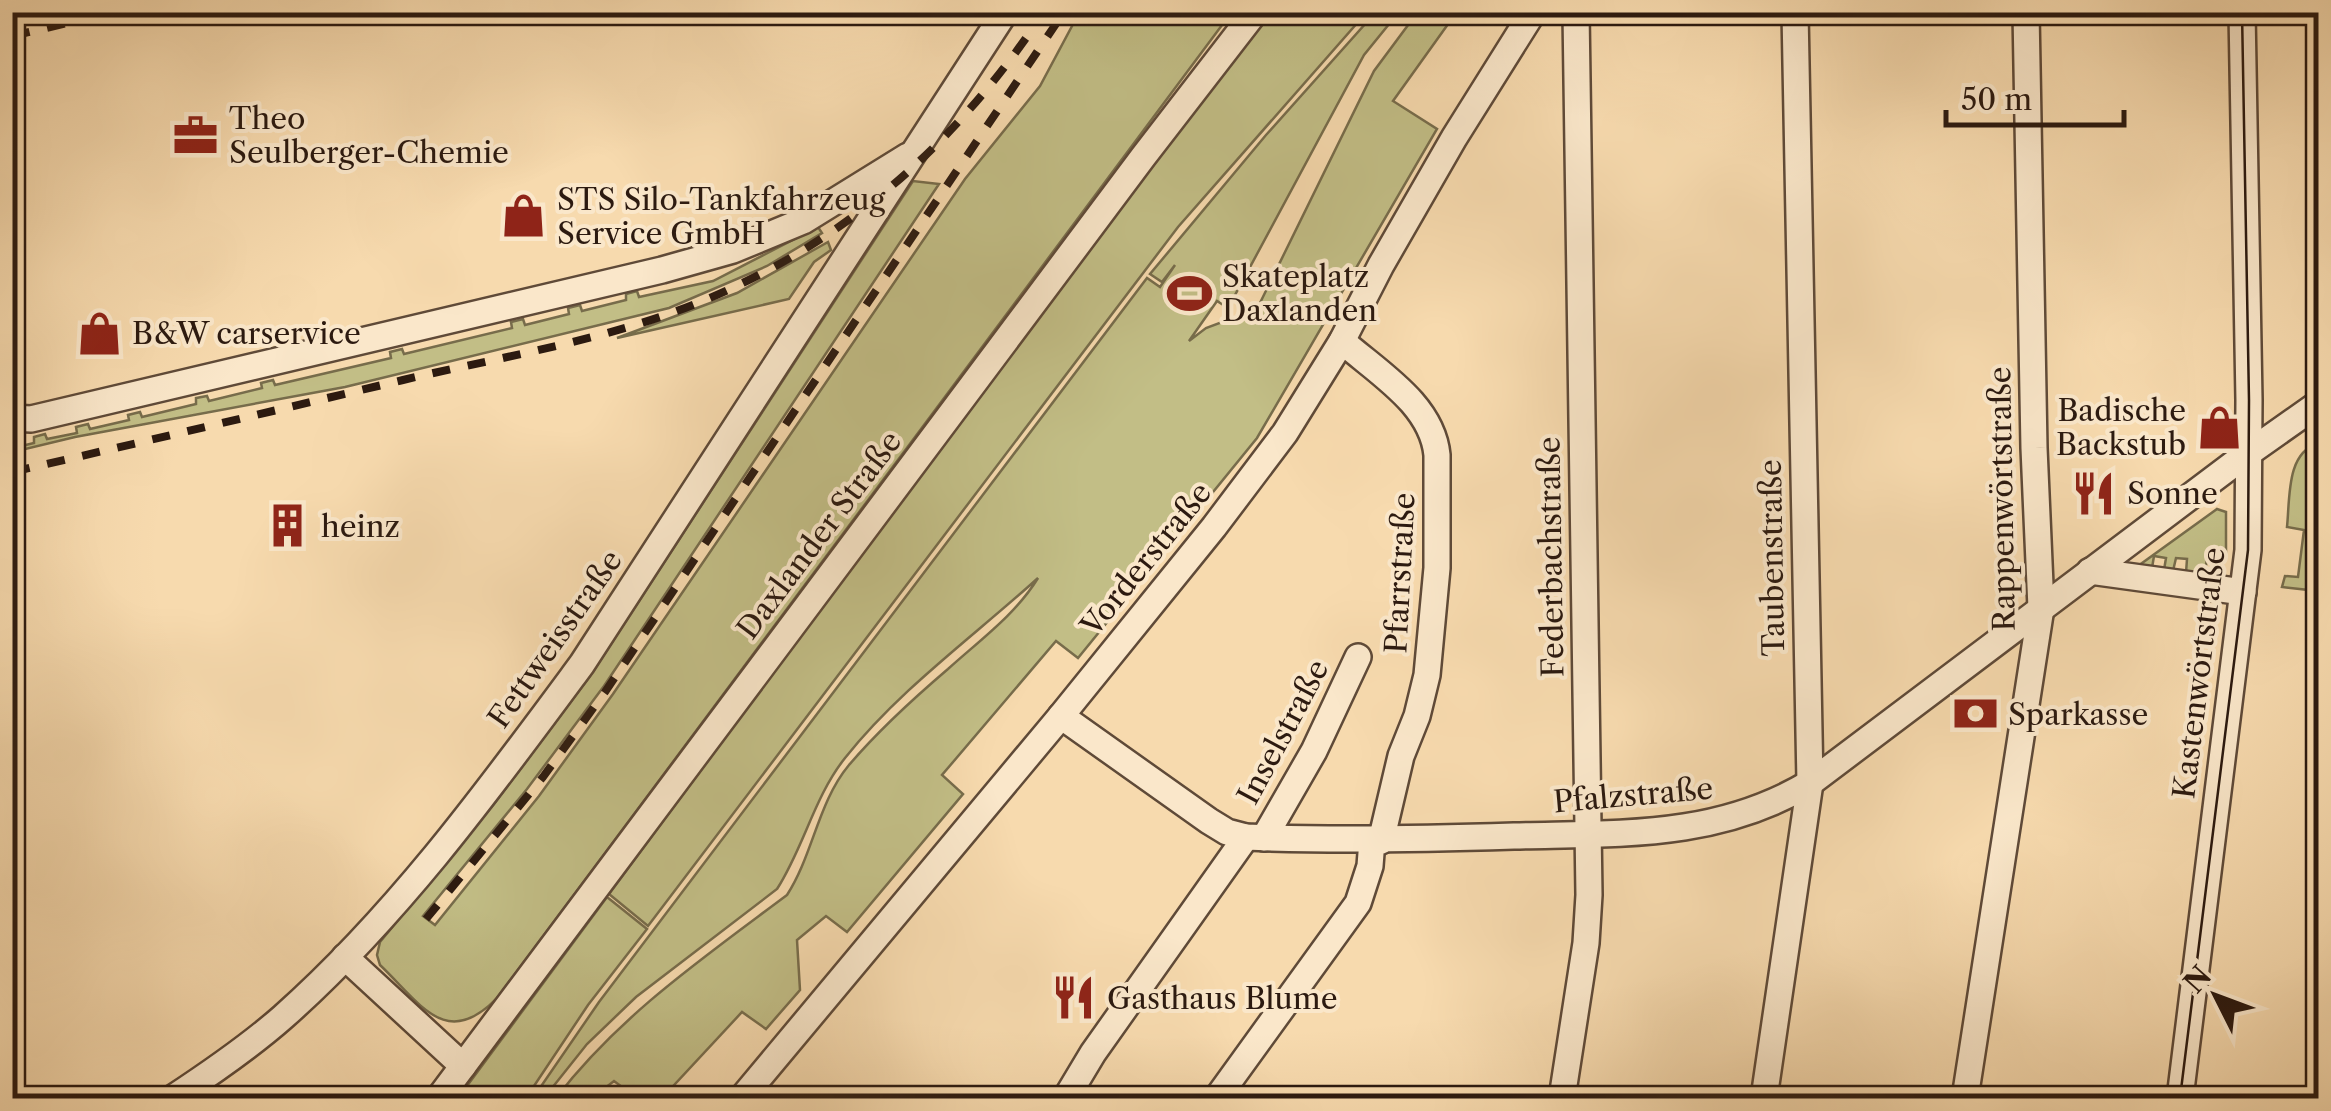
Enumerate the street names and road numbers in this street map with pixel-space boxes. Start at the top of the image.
street label: Rappenwörtstraße [1981,366,2023,632]
street label: Daxlander Straße [729,424,909,646]
street label: Federbachstraße [1530,436,1572,678]
street label: Taubenstraße [1752,459,1792,657]
street label: Vorderstraße [1072,475,1219,644]
street label: Pfarrstraße [1377,492,1423,654]
street label: Fettweisstraße [480,543,630,735]
street label: Kastenwörtstraße [2165,545,2233,801]
street label: Inselstraße [1230,653,1336,811]
street label: Pfalzstraße [1552,770,1714,820]

